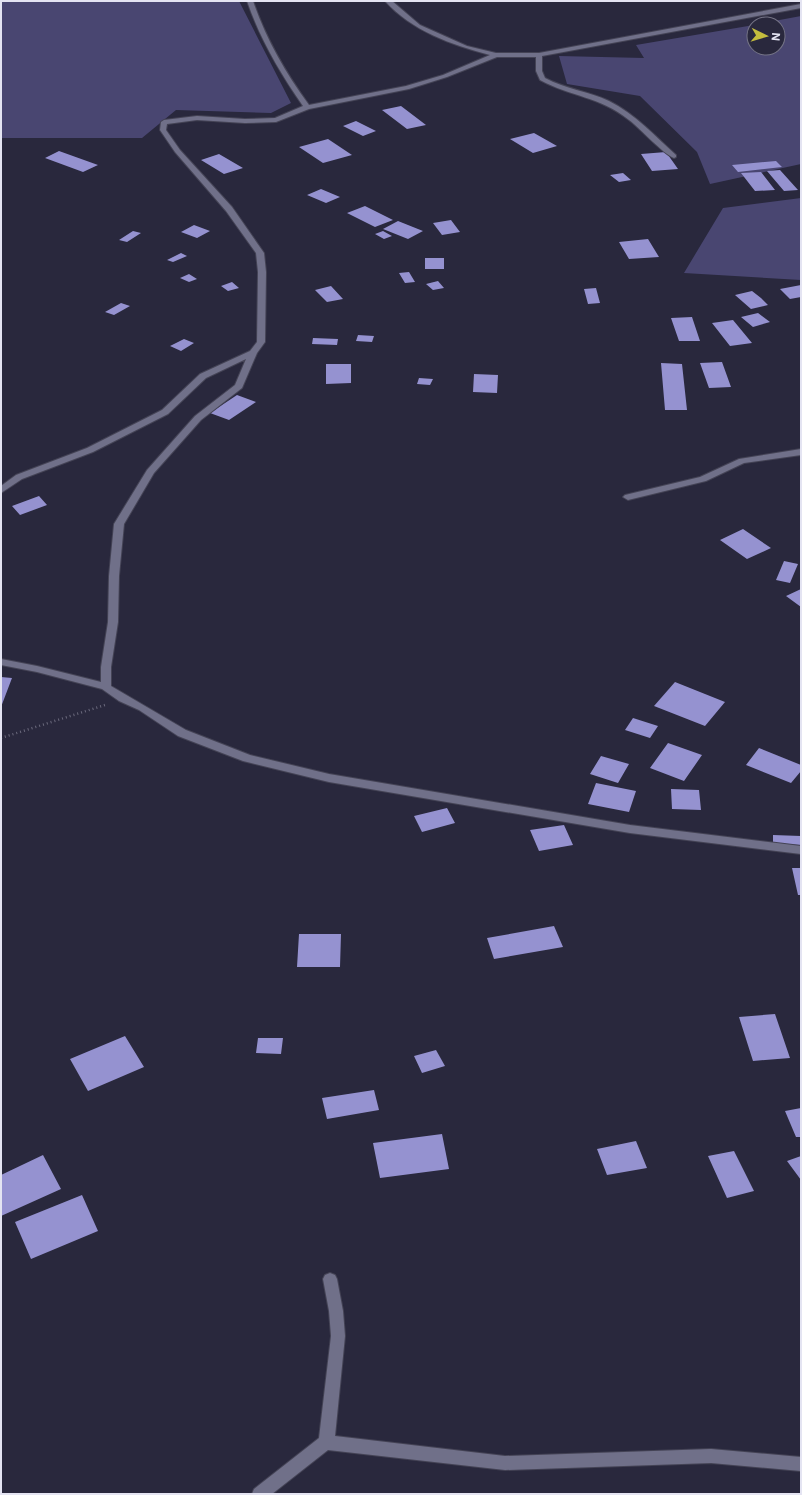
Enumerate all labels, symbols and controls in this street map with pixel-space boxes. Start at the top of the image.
north arrow [746,16,786,56]
text: N [769,32,783,42]

